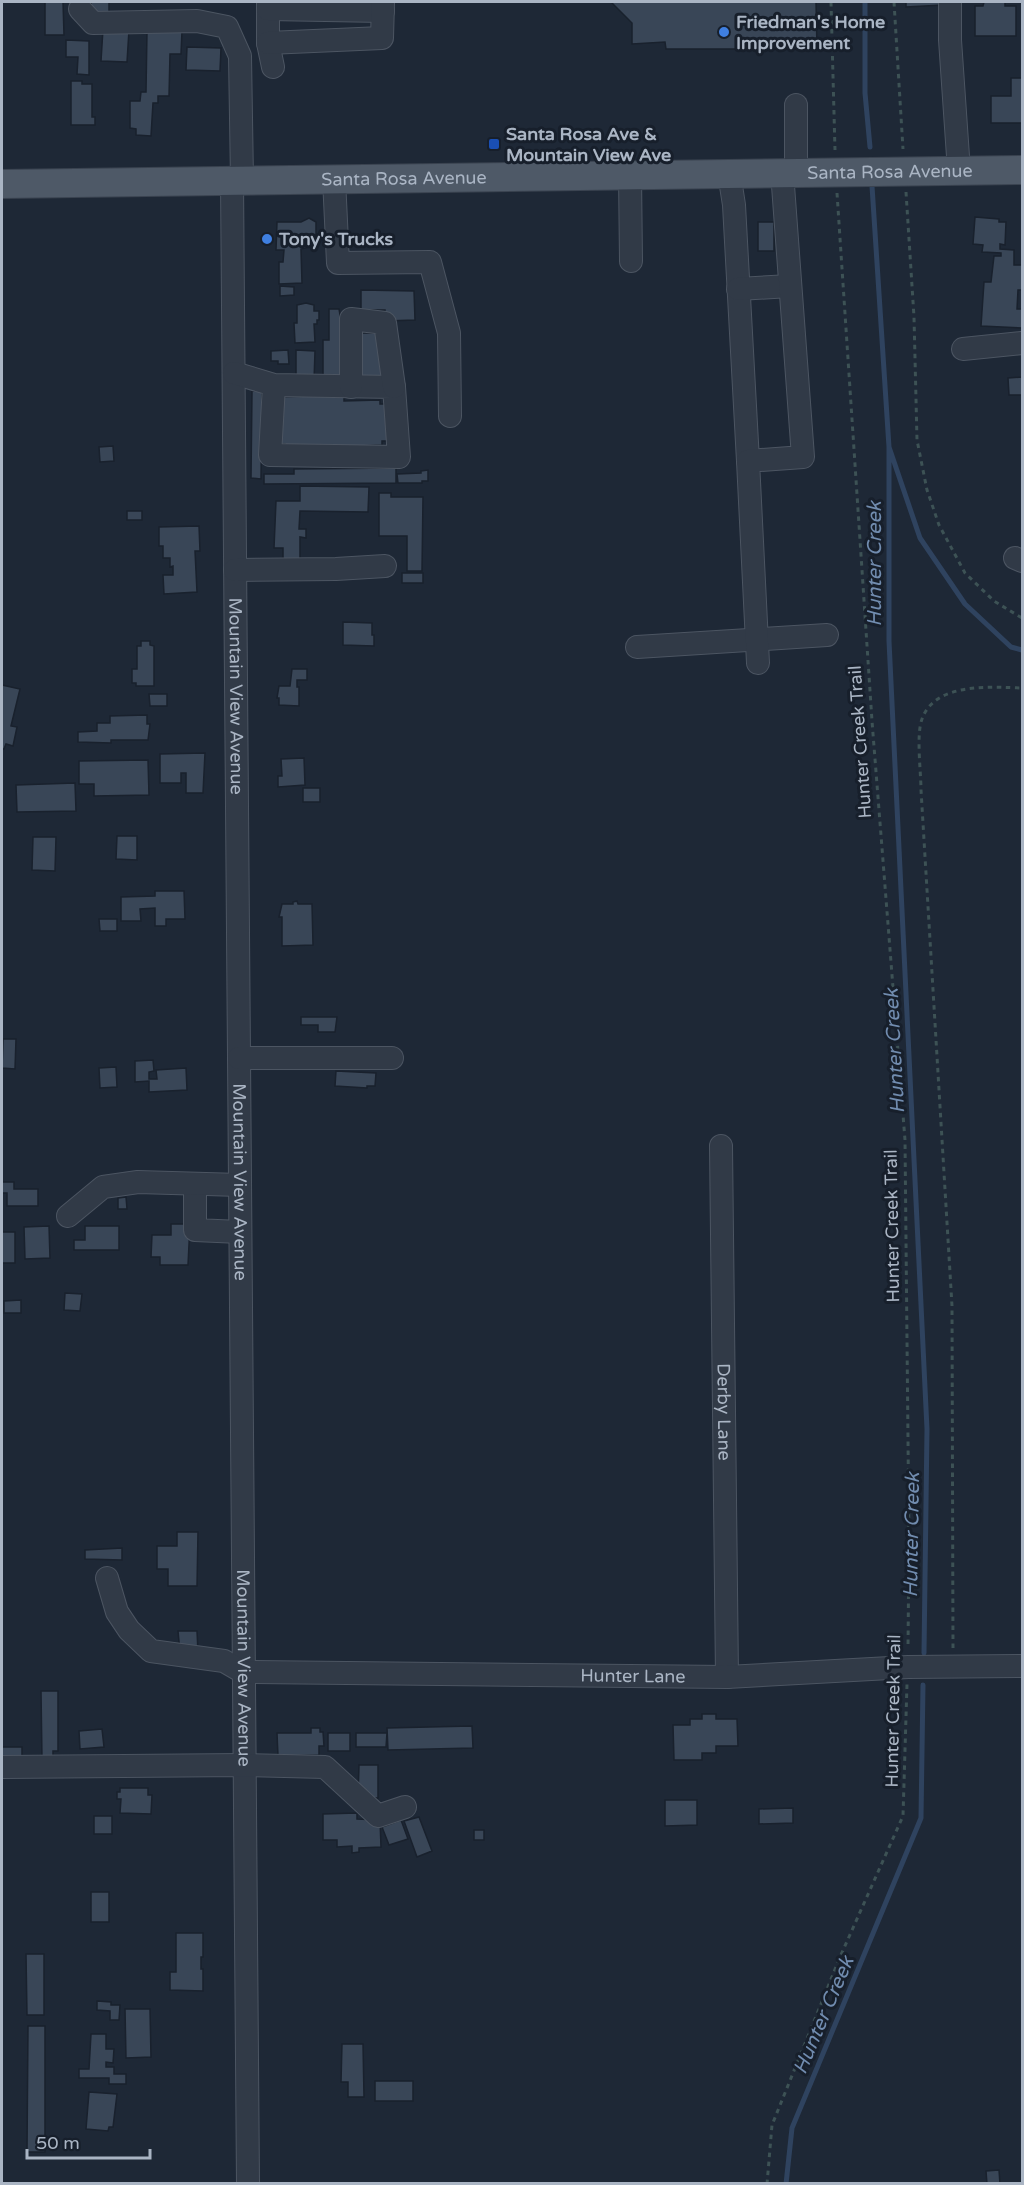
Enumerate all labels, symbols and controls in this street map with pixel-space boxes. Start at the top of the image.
place label: Friedman's Home Improvement [736,11,885,54]
marker: Friedman's Home Improvement [717,25,731,39]
place label: Santa Rosa Ave & Mountain View Ave [506,123,671,166]
marker: Santa Rosa Ave & Mountain View Ave [487,137,501,151]
street label: Santa Rosa Avenue [807,160,973,184]
street label: Santa Rosa Avenue [321,166,487,191]
place label: Tony's Trucks [278,228,394,250]
marker: Tony's Trucks [260,232,274,246]
water label: Hunter Creek [863,499,887,627]
street label: Mountain View Avenue [224,597,248,795]
street label: Hunter Creek Trail [844,665,876,819]
water label: Hunter Creek [880,986,910,1114]
street label: Mountain View Avenue [228,1083,252,1281]
street label: Hunter Creek Trail [880,1149,904,1303]
street label: Derby Lane [712,1363,736,1461]
water label: Hunter Creek [899,1470,925,1598]
street label: Mountain View Avenue [232,1569,256,1767]
street label: Hunter Creek Trail [881,1634,905,1788]
street label: Hunter Lane [580,1664,686,1688]
water label: Hunter Creek [788,1951,860,2078]
scale bar [27,2122,150,2160]
text: 50 m [36,2132,80,2154]

